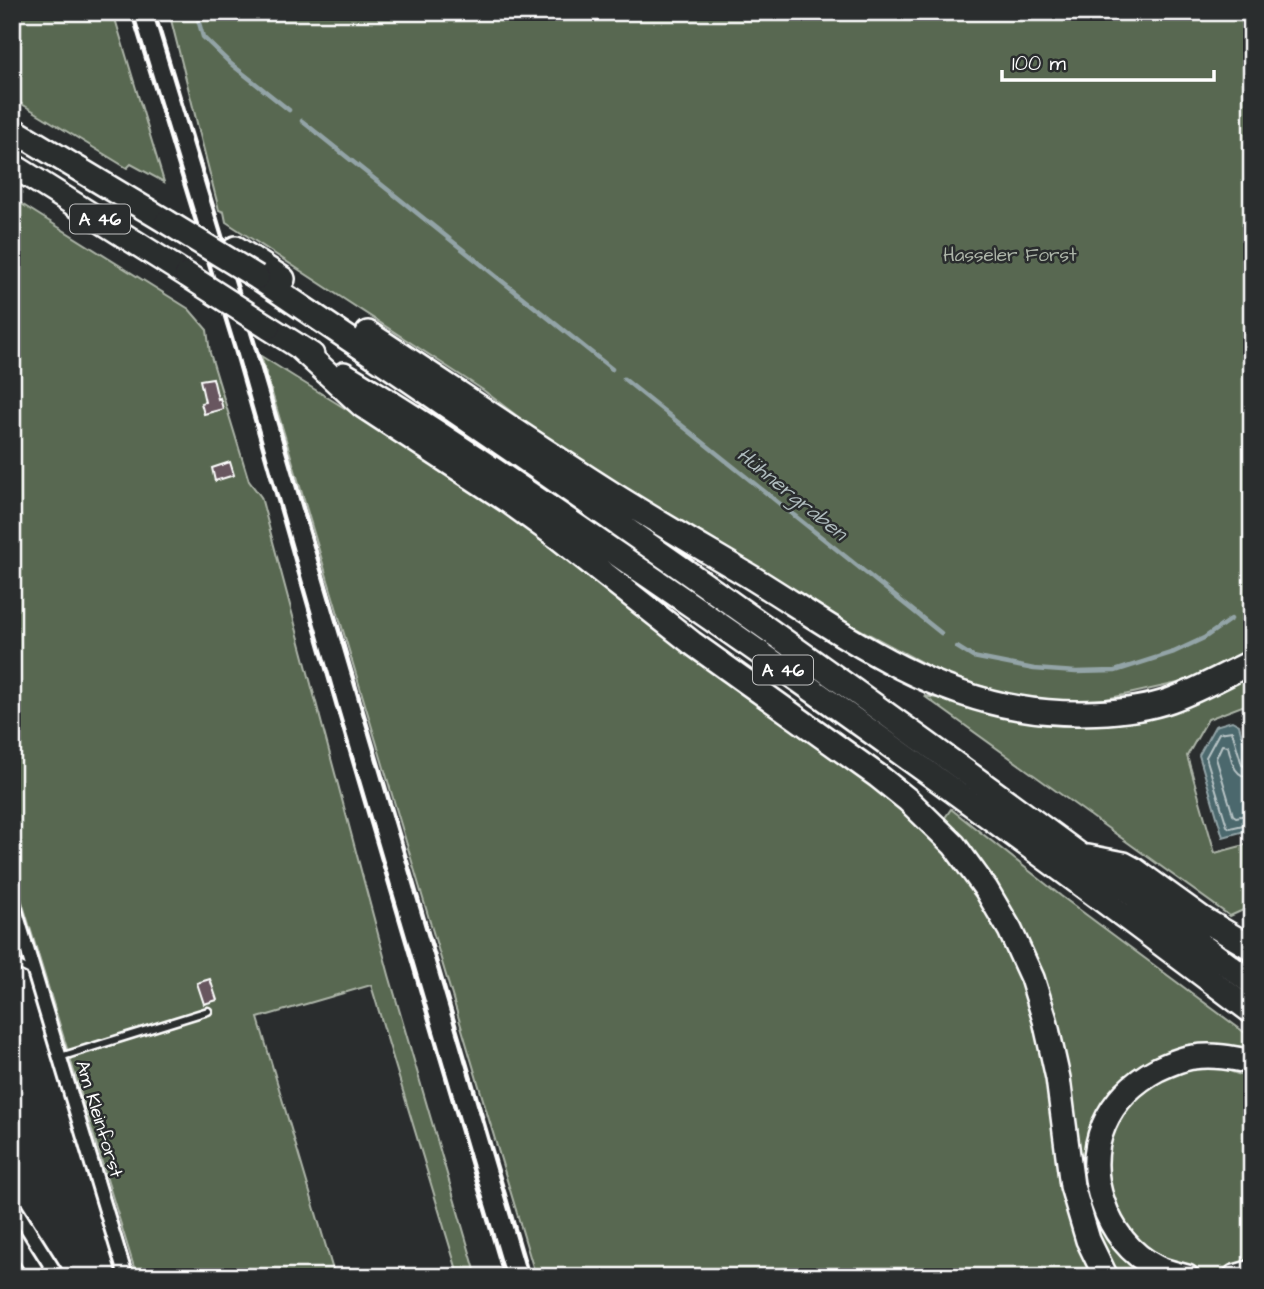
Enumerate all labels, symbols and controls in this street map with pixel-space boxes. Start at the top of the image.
scale bar [1002,38,1213,82]
text: 100 m [1012,49,1067,78]
road number: A 46 [70,204,130,233]
park label: Hasseler Forst [943,242,1077,269]
water label: Hühnergraben [730,441,854,549]
road number: A 46 [753,656,813,684]
street label: Am Kleinforst [68,1057,130,1181]

